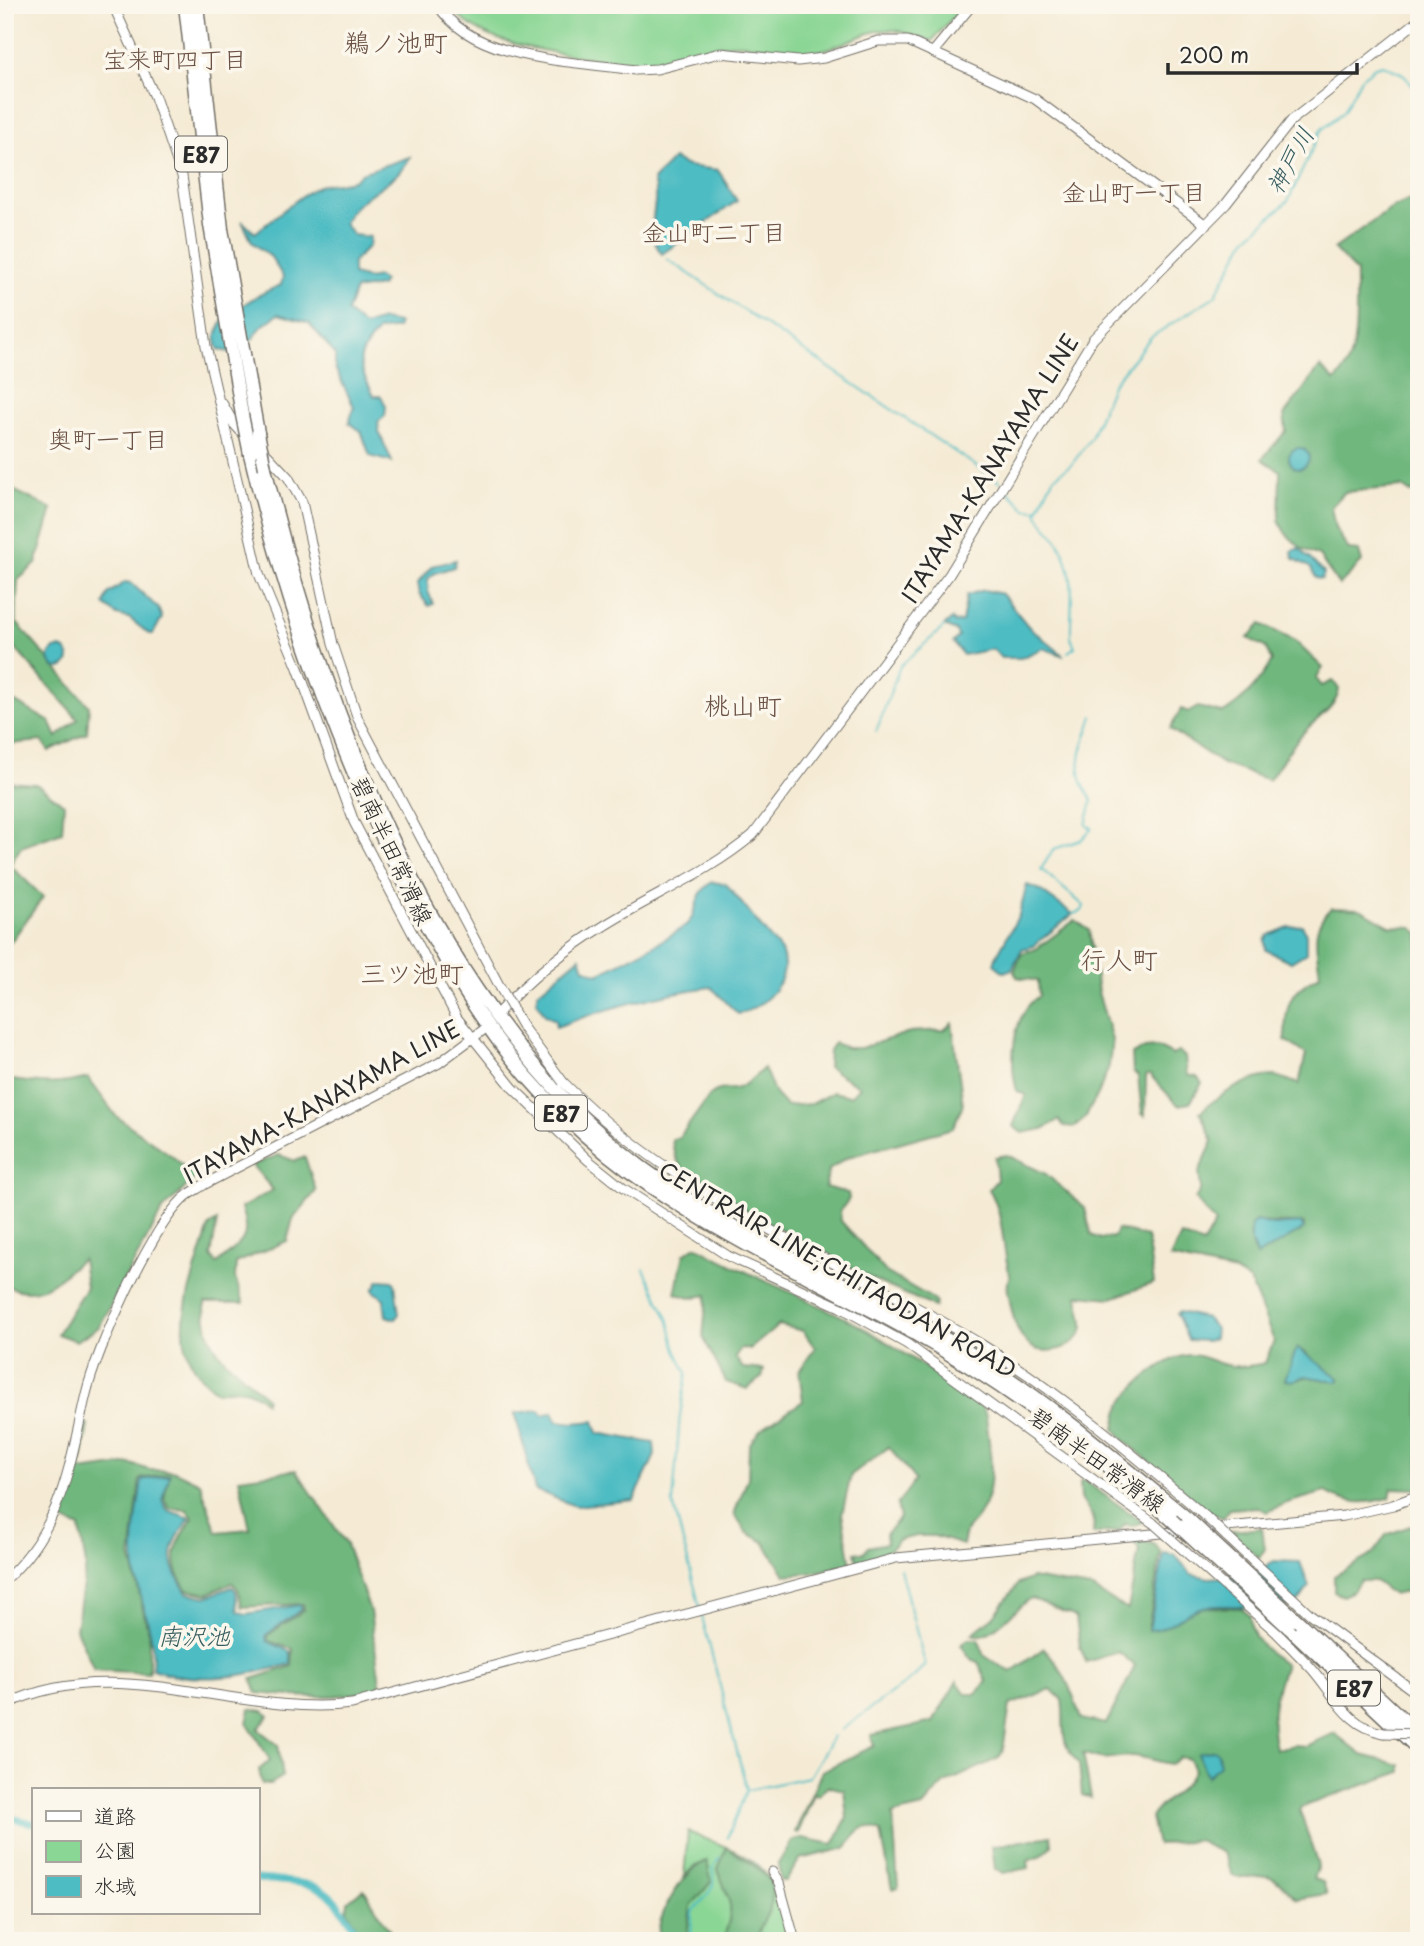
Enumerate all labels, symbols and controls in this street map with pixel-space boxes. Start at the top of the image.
district label: 鵜ノ池町 [344,22,448,61]
scale bar [1168,32,1358,76]
text: 200 m [1179,38,1249,70]
district label: 宝来町四丁目 [103,40,247,76]
water label: 神戸川 [1256,120,1322,200]
road number: E87 [175,136,227,172]
district label: 金山町一丁目 [1062,173,1206,209]
district label: 金山町二丁目 [642,213,786,249]
street label: ITAYAMA-KANAYAMA LINE [891,326,1087,610]
district label: 奥町一丁目 [48,420,168,456]
district label: 桃山町 [704,685,782,724]
street label: 碧南半田常滑線 [343,770,443,930]
district label: 行人町 [1080,939,1158,978]
district label: 三ツ池町 [360,953,464,992]
street label: ITAYAMA-KANAYAMA LINE [176,1010,466,1192]
road number: E87 [535,1096,587,1130]
street label: CENTRAIR LINE;CHITAODAN ROAD [653,1152,1023,1386]
street label: 碧南半田常滑線 [1023,1398,1173,1520]
water label: 南沢池 [158,1617,231,1653]
road number: E87 [1328,1670,1380,1706]
legend [32,1788,259,1914]
text: 道路 [94,1799,136,1831]
text: 公園 [94,1833,136,1865]
text: 水域 [94,1869,136,1901]

